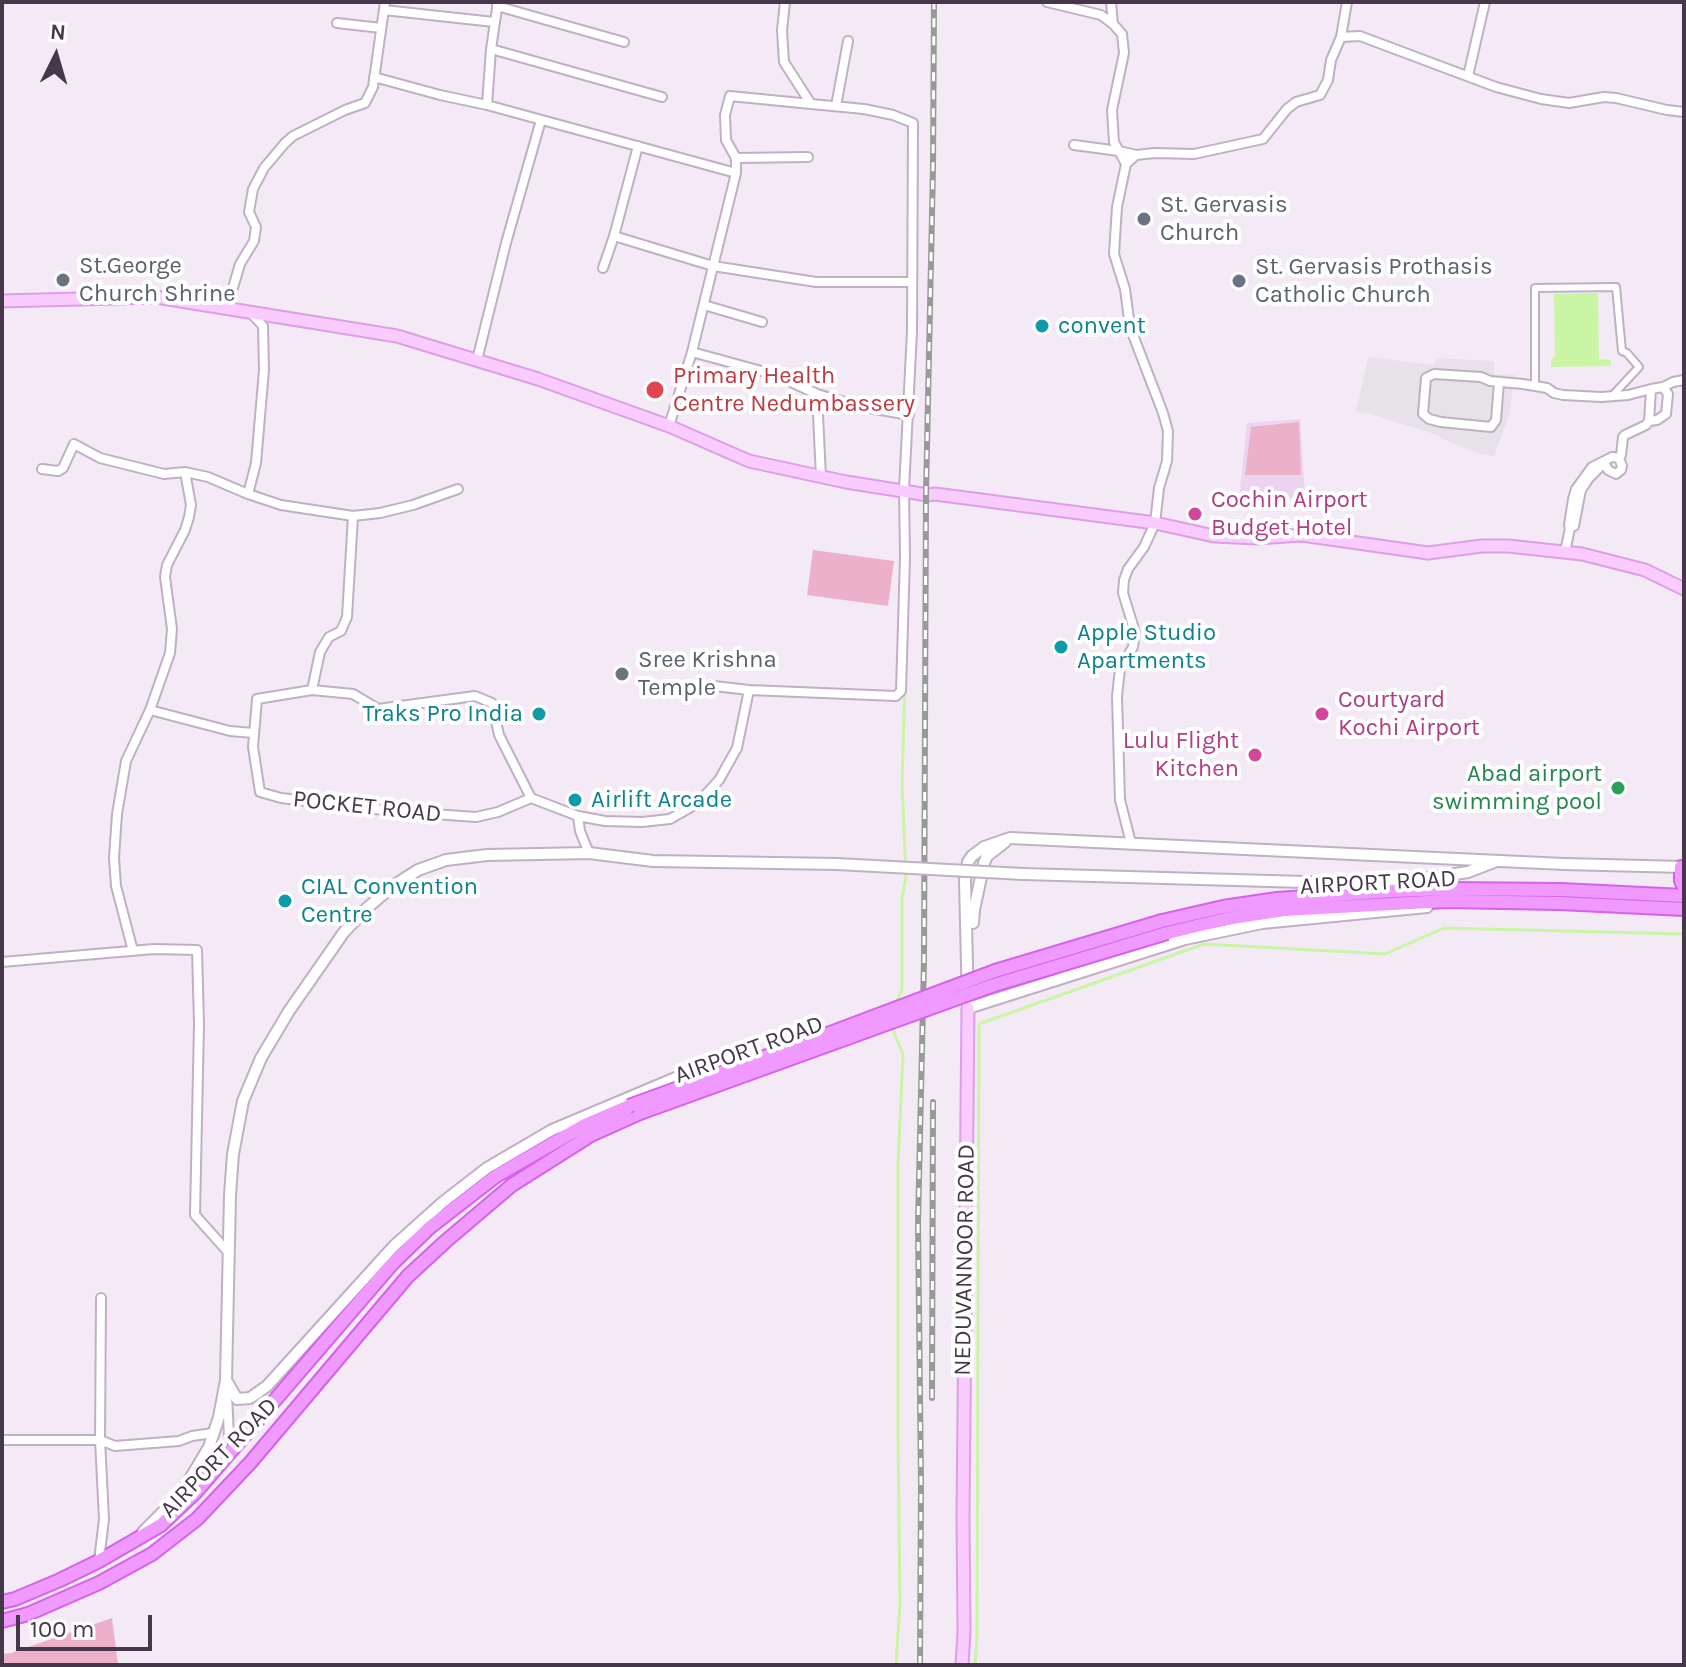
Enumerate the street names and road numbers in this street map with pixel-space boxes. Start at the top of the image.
street label: POCKET ROAD [291,785,443,829]
street label: AIRPORT ROAD [1299,865,1457,901]
street label: AIRPORT ROAD [671,1010,827,1090]
street label: NEDUVANNOOR ROAD [949,1144,981,1376]
street label: AIRPORT ROAD [154,1392,284,1524]

